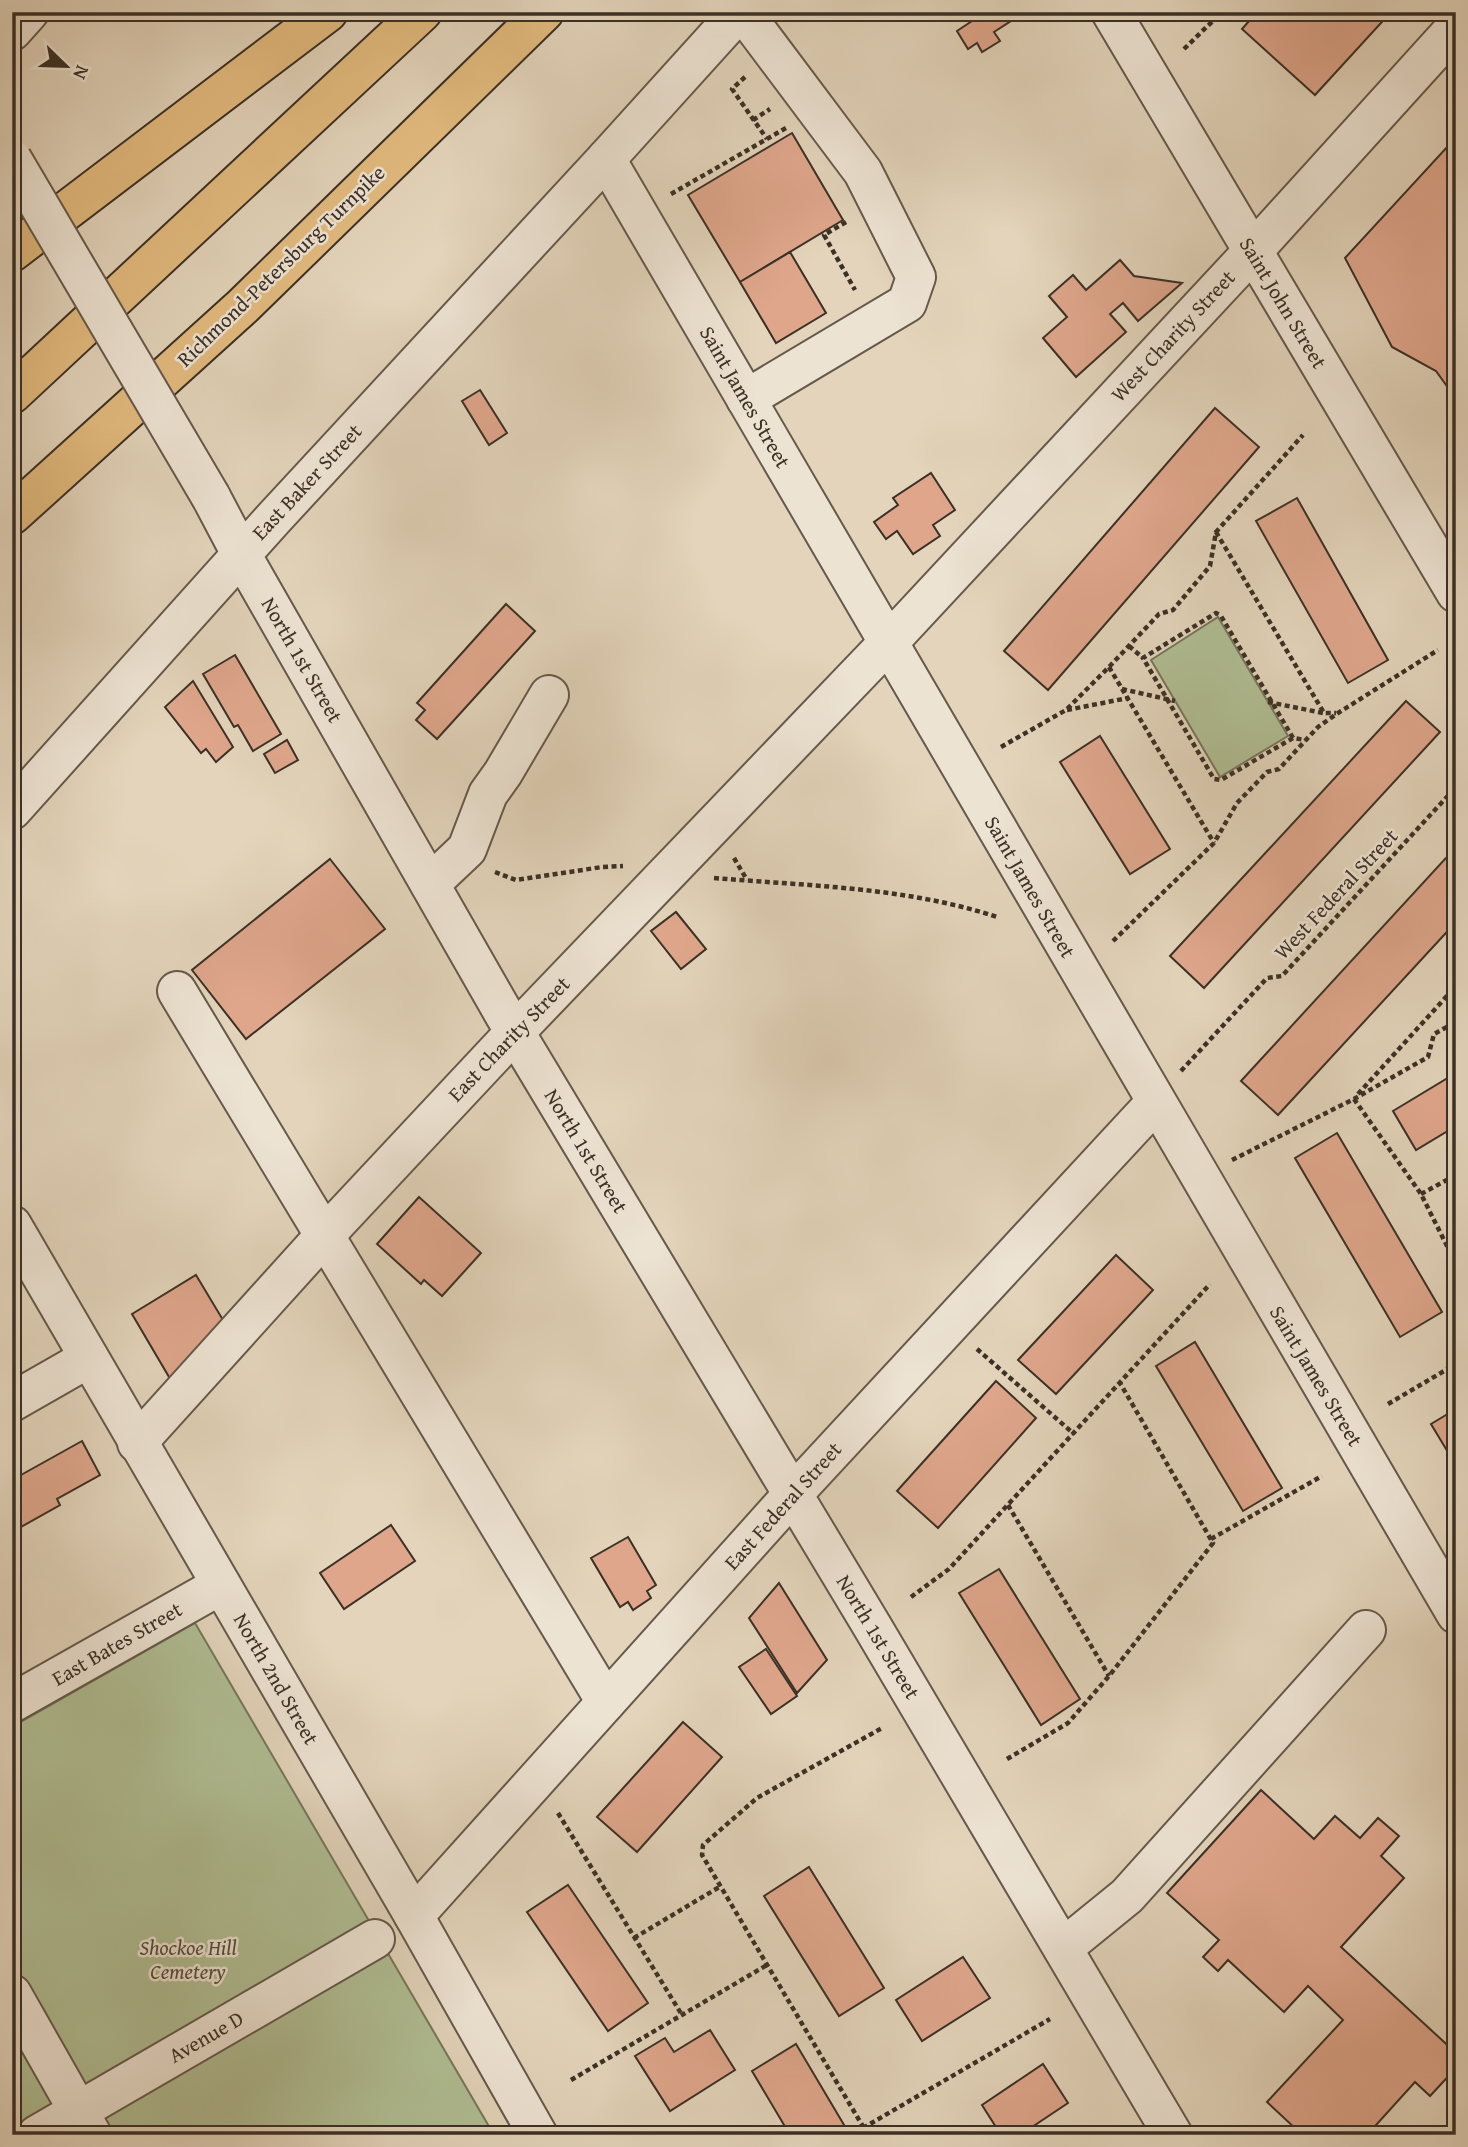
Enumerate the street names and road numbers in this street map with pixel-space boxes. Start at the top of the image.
street label: Richmond-Petersburg Turnpike [169,157,392,374]
street label: Saint John Street [1232,231,1335,375]
street label: West Charity Street [1103,262,1243,409]
street label: Saint James Street [692,320,799,474]
street label: East Baker Street [244,416,369,547]
street label: North 1st Street [254,591,351,729]
street label: Saint James Street [977,810,1084,964]
street label: West Federal Street [1266,821,1405,966]
street label: East Charity Street [440,968,577,1108]
street label: North 1st Street [537,1083,636,1219]
street label: Saint James Street [1262,1299,1371,1453]
street label: East Federal Street [716,1434,849,1577]
street label: North 1st Street [829,1569,928,1705]
street label: East Bates Street [46,1593,188,1694]
street label: North 2nd Street [226,1607,327,1751]
street label: Avenue D [163,2003,249,2070]

